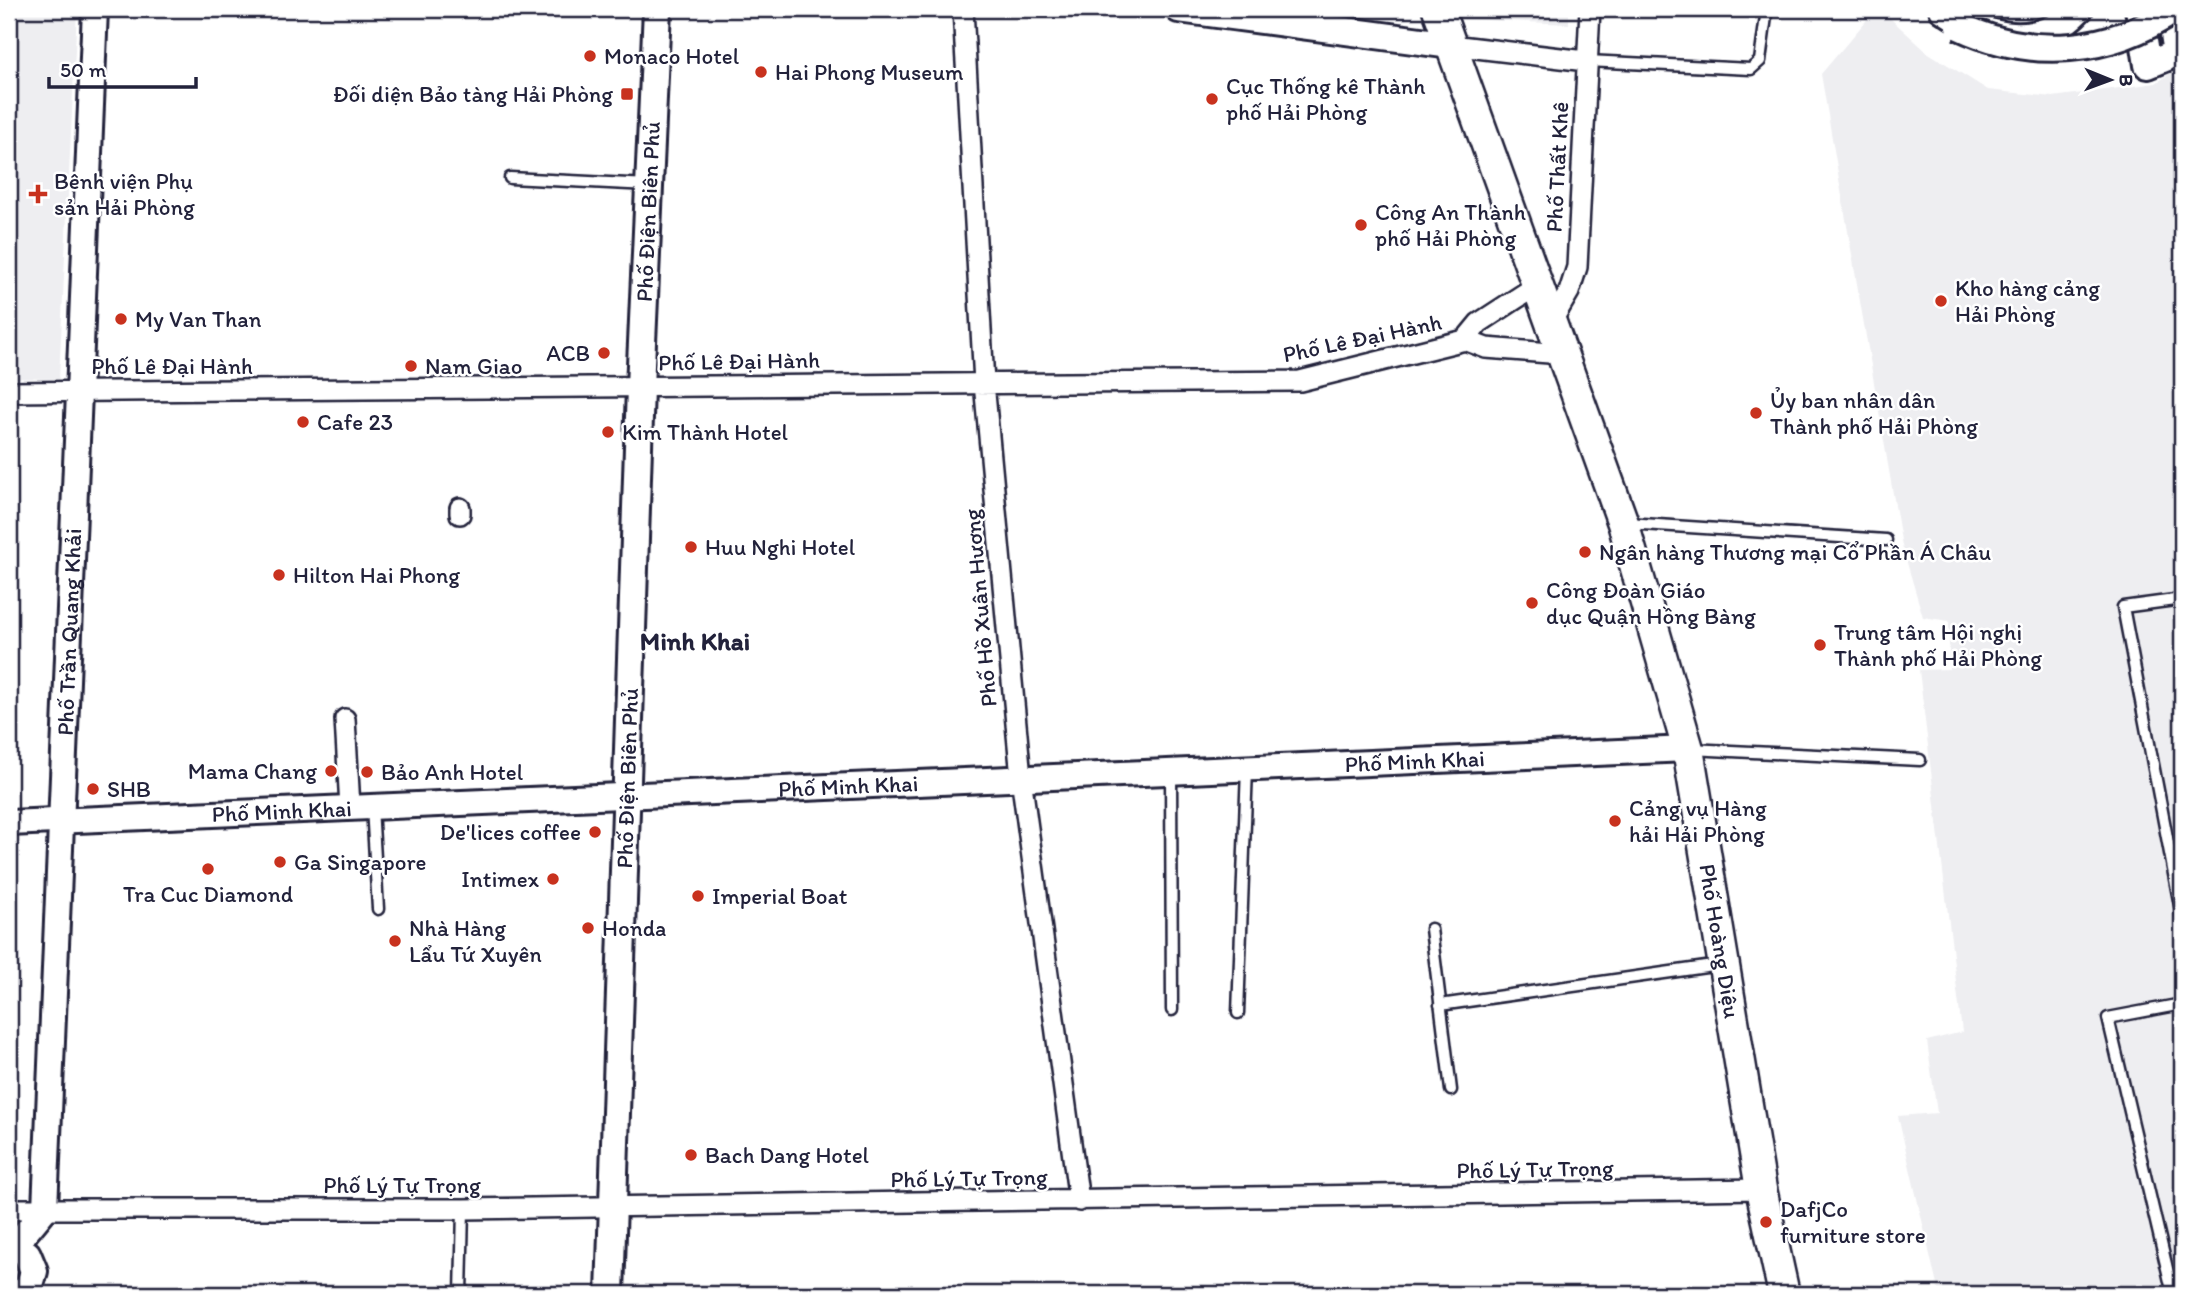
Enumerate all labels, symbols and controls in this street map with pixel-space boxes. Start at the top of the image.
place label: Monaco Hotel [604,42,740,70]
scale bar [49,46,196,90]
north arrow [2076,46,2146,116]
marker: Monaco Hotel [582,48,598,64]
text: 50 m [60,57,107,82]
place label: Hai Phong Museum [775,58,964,86]
marker: Hai Phong Museum [753,64,769,80]
place label: Cục Thống kê Thành phố Hải Phòng [1226,72,1426,126]
text: B [2115,74,2138,87]
place label: Đối diện Bảo tàng Hải Phòng [333,80,613,108]
marker: Đối diện Bảo tàng Hải Phòng [619,86,635,102]
marker: Cục Thống kê Thành phố Hải Phòng [1204,91,1220,107]
street label: Phố Thất Khê [1540,101,1574,233]
street label: Phố Điện Biên Phủ [630,121,666,302]
place label: Bênh viện Phụ sản Hải Phòng [54,167,195,221]
marker: Bênh viện Phụ sản Hải Phòng [28,184,48,204]
place label: Công An Thành phố Hải Phòng [1375,198,1526,252]
marker: Công An Thành phố Hải Phòng [1353,217,1369,233]
place label: Kho hàng cảng Hải Phòng [1955,274,2100,328]
marker: Kho hàng cảng Hải Phòng [1933,293,1949,309]
place label: My Van Than [135,305,261,333]
street label: Phố Lê Đại Hành [1280,307,1444,368]
marker: My Van Than [113,311,129,327]
place label: ACB [546,339,590,367]
marker: ACB [596,345,612,361]
street label: Phố Lê Đại Hành [658,346,820,376]
street label: Phố Lê Đại Hành [91,352,253,380]
place label: Nam Giao [425,352,523,380]
marker: Nam Giao [403,358,419,374]
place label: Ủy ban nhân dân Thành phố Hải Phòng [1770,386,1978,440]
marker: Ủy ban nhân dân Thành phố Hải Phòng [1748,405,1764,421]
place label: Cafe 23 [317,408,393,436]
marker: Cafe 23 [295,414,311,430]
place label: Kim Thành Hotel [622,418,789,446]
marker: Kim Thành Hotel [600,424,616,440]
street label: Phố Hồ Xuân Hương [957,507,1003,708]
street label: Phố Trần Quang Khải [51,528,87,736]
place label: Huu Nghi Hotel [705,533,856,561]
place label: Ngân hàng Thương mại Cổ Phần Á Châu [1599,538,1991,566]
marker: Huu Nghi Hotel [683,539,699,555]
marker: Ngân hàng Thương mại Cổ Phần Á Châu [1577,544,1593,560]
place label: Hilton Hai Phong [293,561,460,589]
marker: Hilton Hai Phong [271,567,287,583]
place label: Công Đoàn Giáo dục Quận Hồng Bàng [1546,576,1756,630]
marker: Công Đoàn Giáo dục Quận Hồng Bàng [1524,595,1540,611]
place label: Trung tâm Hội nghị Thành phố Hải Phòng [1834,618,2042,672]
district label: Minh Khai [640,625,750,657]
marker: Trung tâm Hội nghị Thành phố Hải Phòng [1812,637,1828,653]
street label: Phố Điện Biên Phủ [610,687,644,869]
street label: Phố Minh Khai [1344,744,1485,778]
place label: Mama Chang [188,757,317,785]
place label: Bảo Anh Hotel [381,758,524,786]
marker: Mama Chang [323,763,339,779]
marker: Bảo Anh Hotel [359,764,375,780]
street label: Phố Minh Khai [778,769,919,803]
place label: SHB [107,775,151,803]
marker: SHB [85,781,101,797]
street label: Phố Minh Khai [211,794,352,828]
place label: Cảng vụ Hàng hải Hải Phòng [1629,794,1767,848]
marker: Cảng vụ Hàng hải Hải Phòng [1607,813,1623,829]
place label: De'lices coffee [440,818,581,846]
marker: De'lices coffee [587,824,603,840]
place label: Ga Singapore [294,848,426,876]
marker: Ga Singapore [272,854,288,870]
marker: Tra Cuc Diamond [200,861,216,877]
street label: Phố Hoàng Diệu [1693,862,1746,1021]
place label: Intimex [461,865,540,893]
marker: Intimex [545,871,561,887]
place label: Tra Cuc Diamond [123,880,293,908]
place label: Imperial Boat [712,882,848,910]
marker: Imperial Boat [690,888,706,904]
place label: Nhà Hàng Lẩu Tứ Xuyên [409,914,542,968]
place label: Honda [602,914,666,942]
marker: Honda [580,920,596,936]
marker: Nhà Hàng Lẩu Tứ Xuyên [387,933,403,949]
place label: Bach Dang Hotel [705,1141,870,1169]
marker: Bach Dang Hotel [683,1147,699,1163]
street label: Phố Lý Tự Trọng [1456,1154,1614,1184]
street label: Phố Lý Tự Trọng [890,1163,1048,1193]
street label: Phố Lý Tự Trọng [323,1171,481,1199]
place label: DafjCo furniture store [1780,1195,1926,1249]
marker: DafjCo furniture store [1758,1214,1774,1230]

